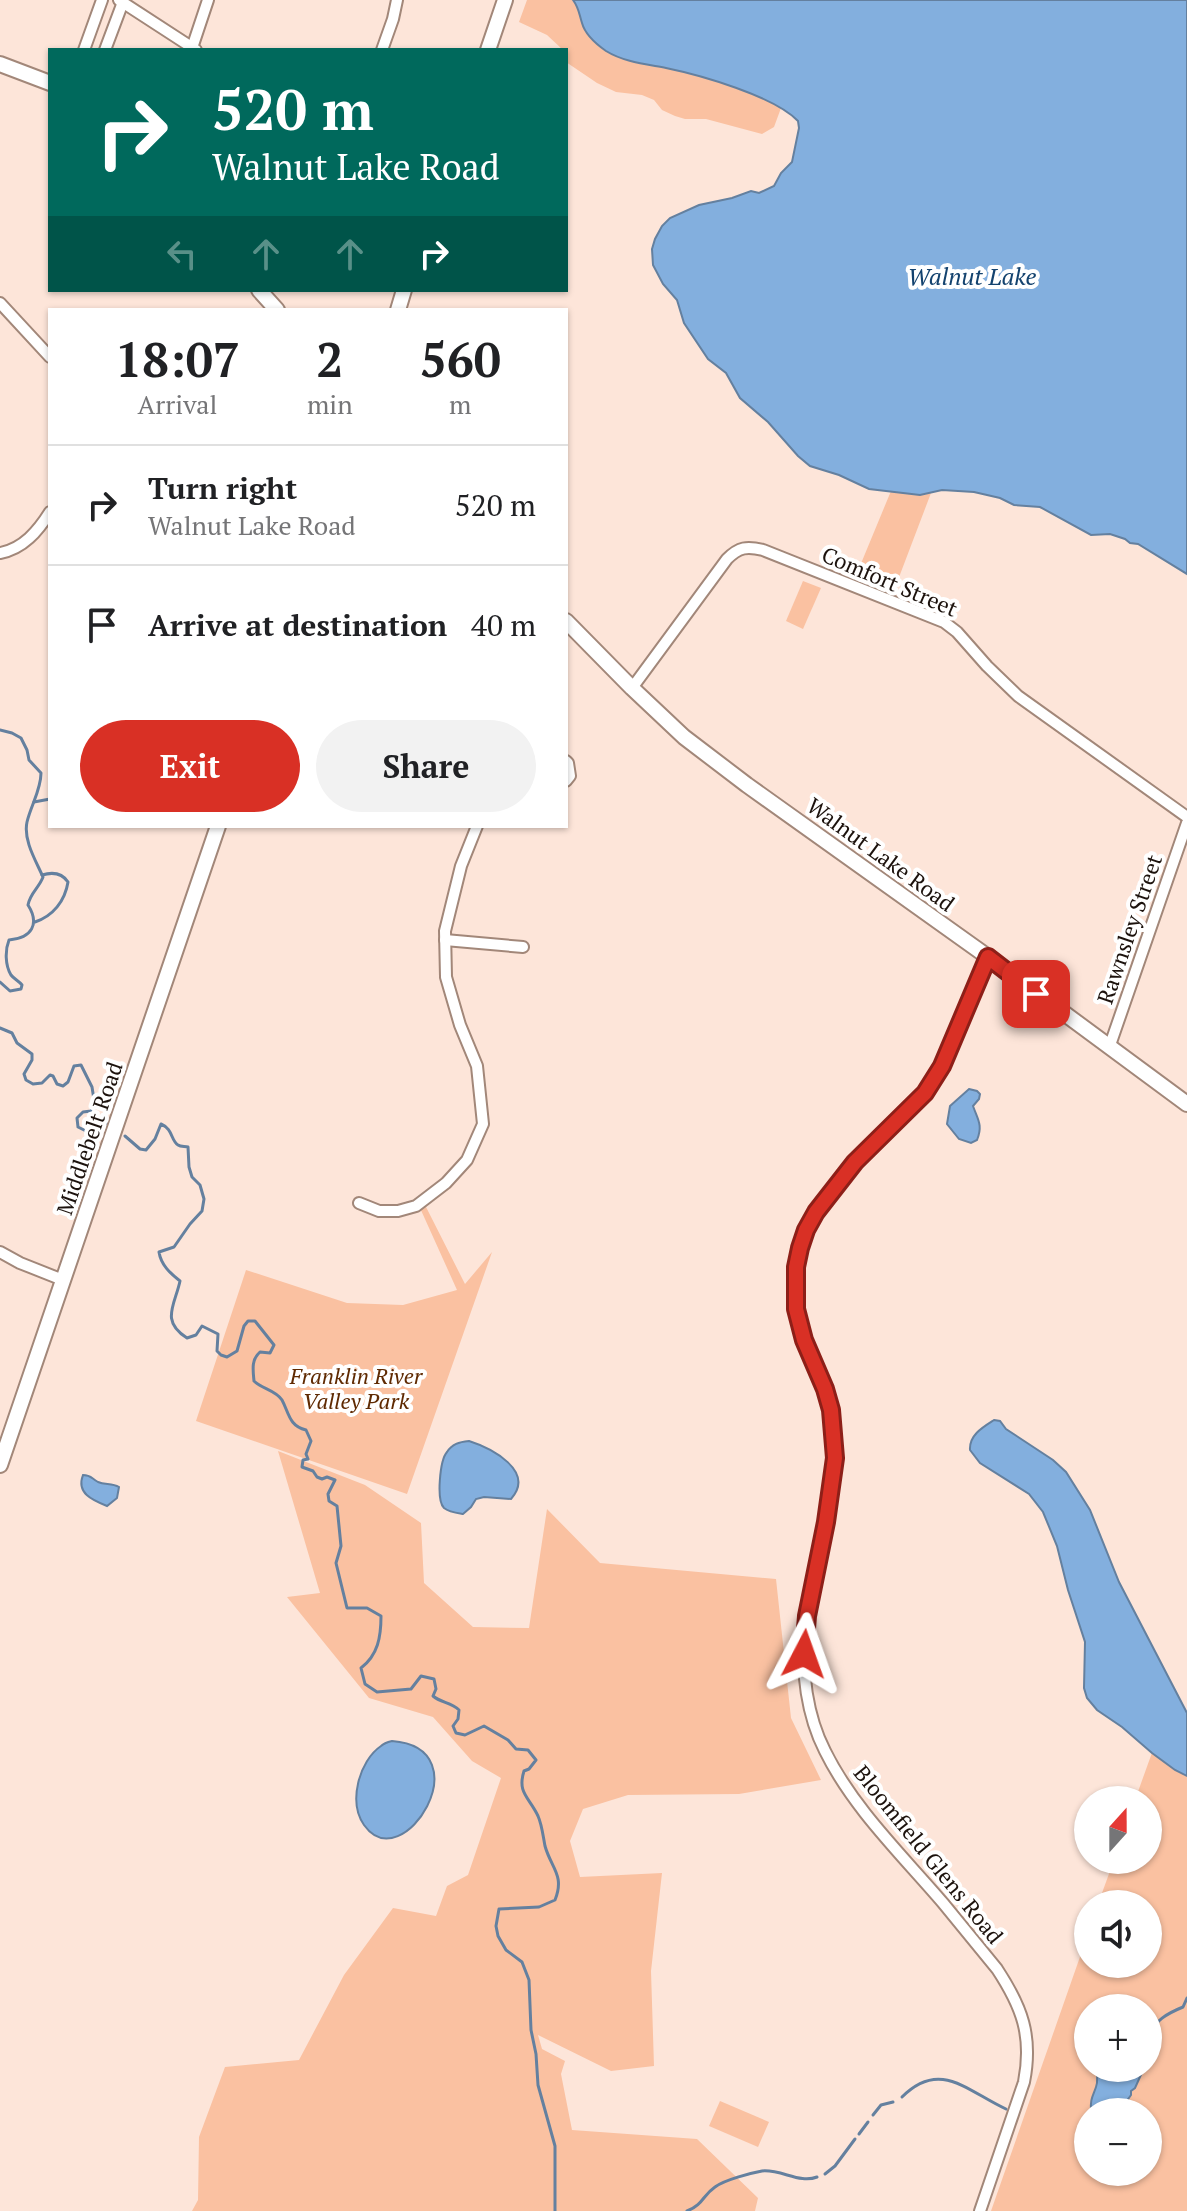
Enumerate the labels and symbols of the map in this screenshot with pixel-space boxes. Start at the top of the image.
water label: Walnut Lake [908,260,1037,292]
street label: Comfort Street [818,539,962,623]
street label: Walnut Lake Road [801,791,961,917]
street label: Rawnsley Street [1090,850,1168,1008]
pin [1002,960,1070,1028]
street label: Middlebelt Road [49,1058,129,1218]
park label: Franklin River Valley Park [289,1361,424,1415]
position arrow [762,1612,846,1696]
street label: Bloomfield Glens Road [848,1759,1010,1949]
north arrow [1074,1786,1162,1874]

